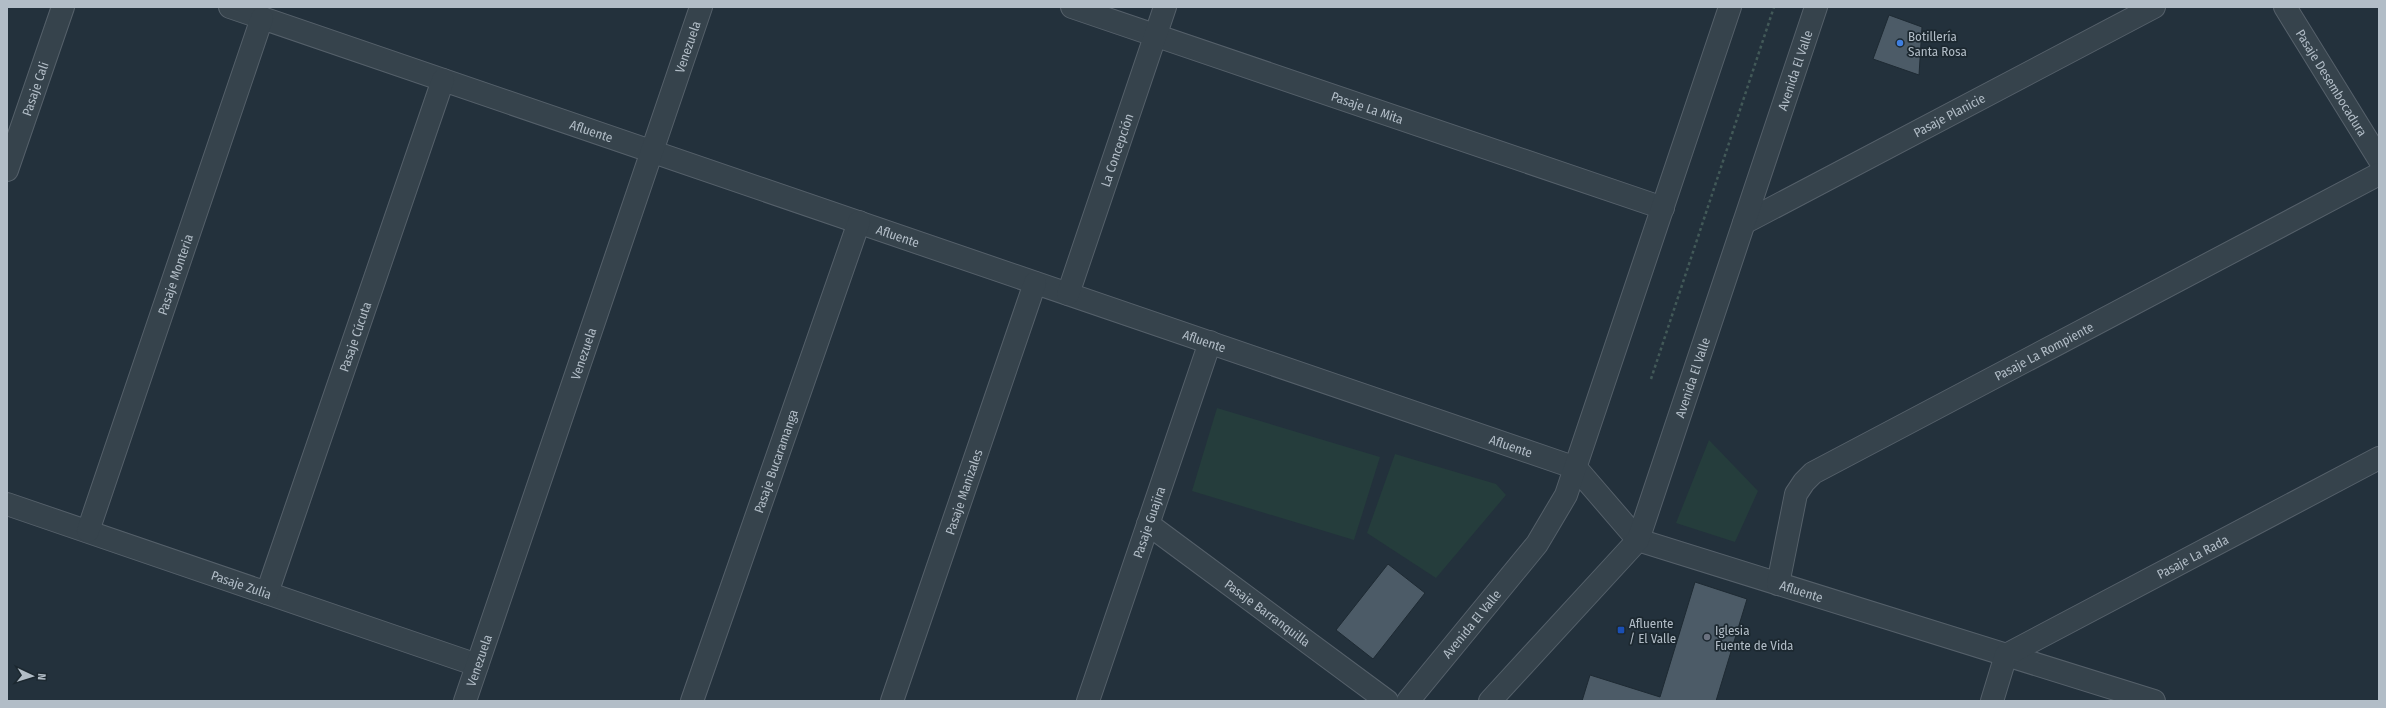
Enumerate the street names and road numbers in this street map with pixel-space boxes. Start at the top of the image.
street label: Venezuela [672,19,704,75]
street label: Pasaje Desembocadura [2293,27,2370,139]
street label: Avenida El Valle [1775,28,1816,112]
street label: Pasaje Cali [19,60,52,118]
street label: Pasaje La Mita [1329,89,1405,127]
street label: Pasaje Planicie [1911,90,1988,140]
street label: La Concepción [1098,112,1136,189]
street label: Afluente [568,117,615,146]
street label: Afluente [874,222,921,251]
street label: Pasaje Monteria [155,232,196,317]
street label: Pasaje Cúcuta [336,300,374,374]
street label: Pasaje La Rompiente [1992,319,2096,384]
street label: Venezuela [568,326,599,382]
street label: Afluente [1181,327,1228,356]
street label: Avenida El Valle [1672,336,1713,420]
street label: Pasaje Bucaramanga [751,408,801,515]
street label: Afluente [1487,432,1534,461]
street label: Pasaje Manizales [942,447,986,537]
street label: Pasaje Guajira [1130,485,1168,560]
street label: Pasaje La Rada [2154,532,2231,582]
street label: Pasaje Zulia [209,568,274,602]
street label: Pasaje Barranquilla [1222,577,1313,650]
street label: Afluente [1778,578,1825,605]
street label: Avenida El Valle [1440,587,1504,661]
street label: Venezuela [464,632,495,688]

